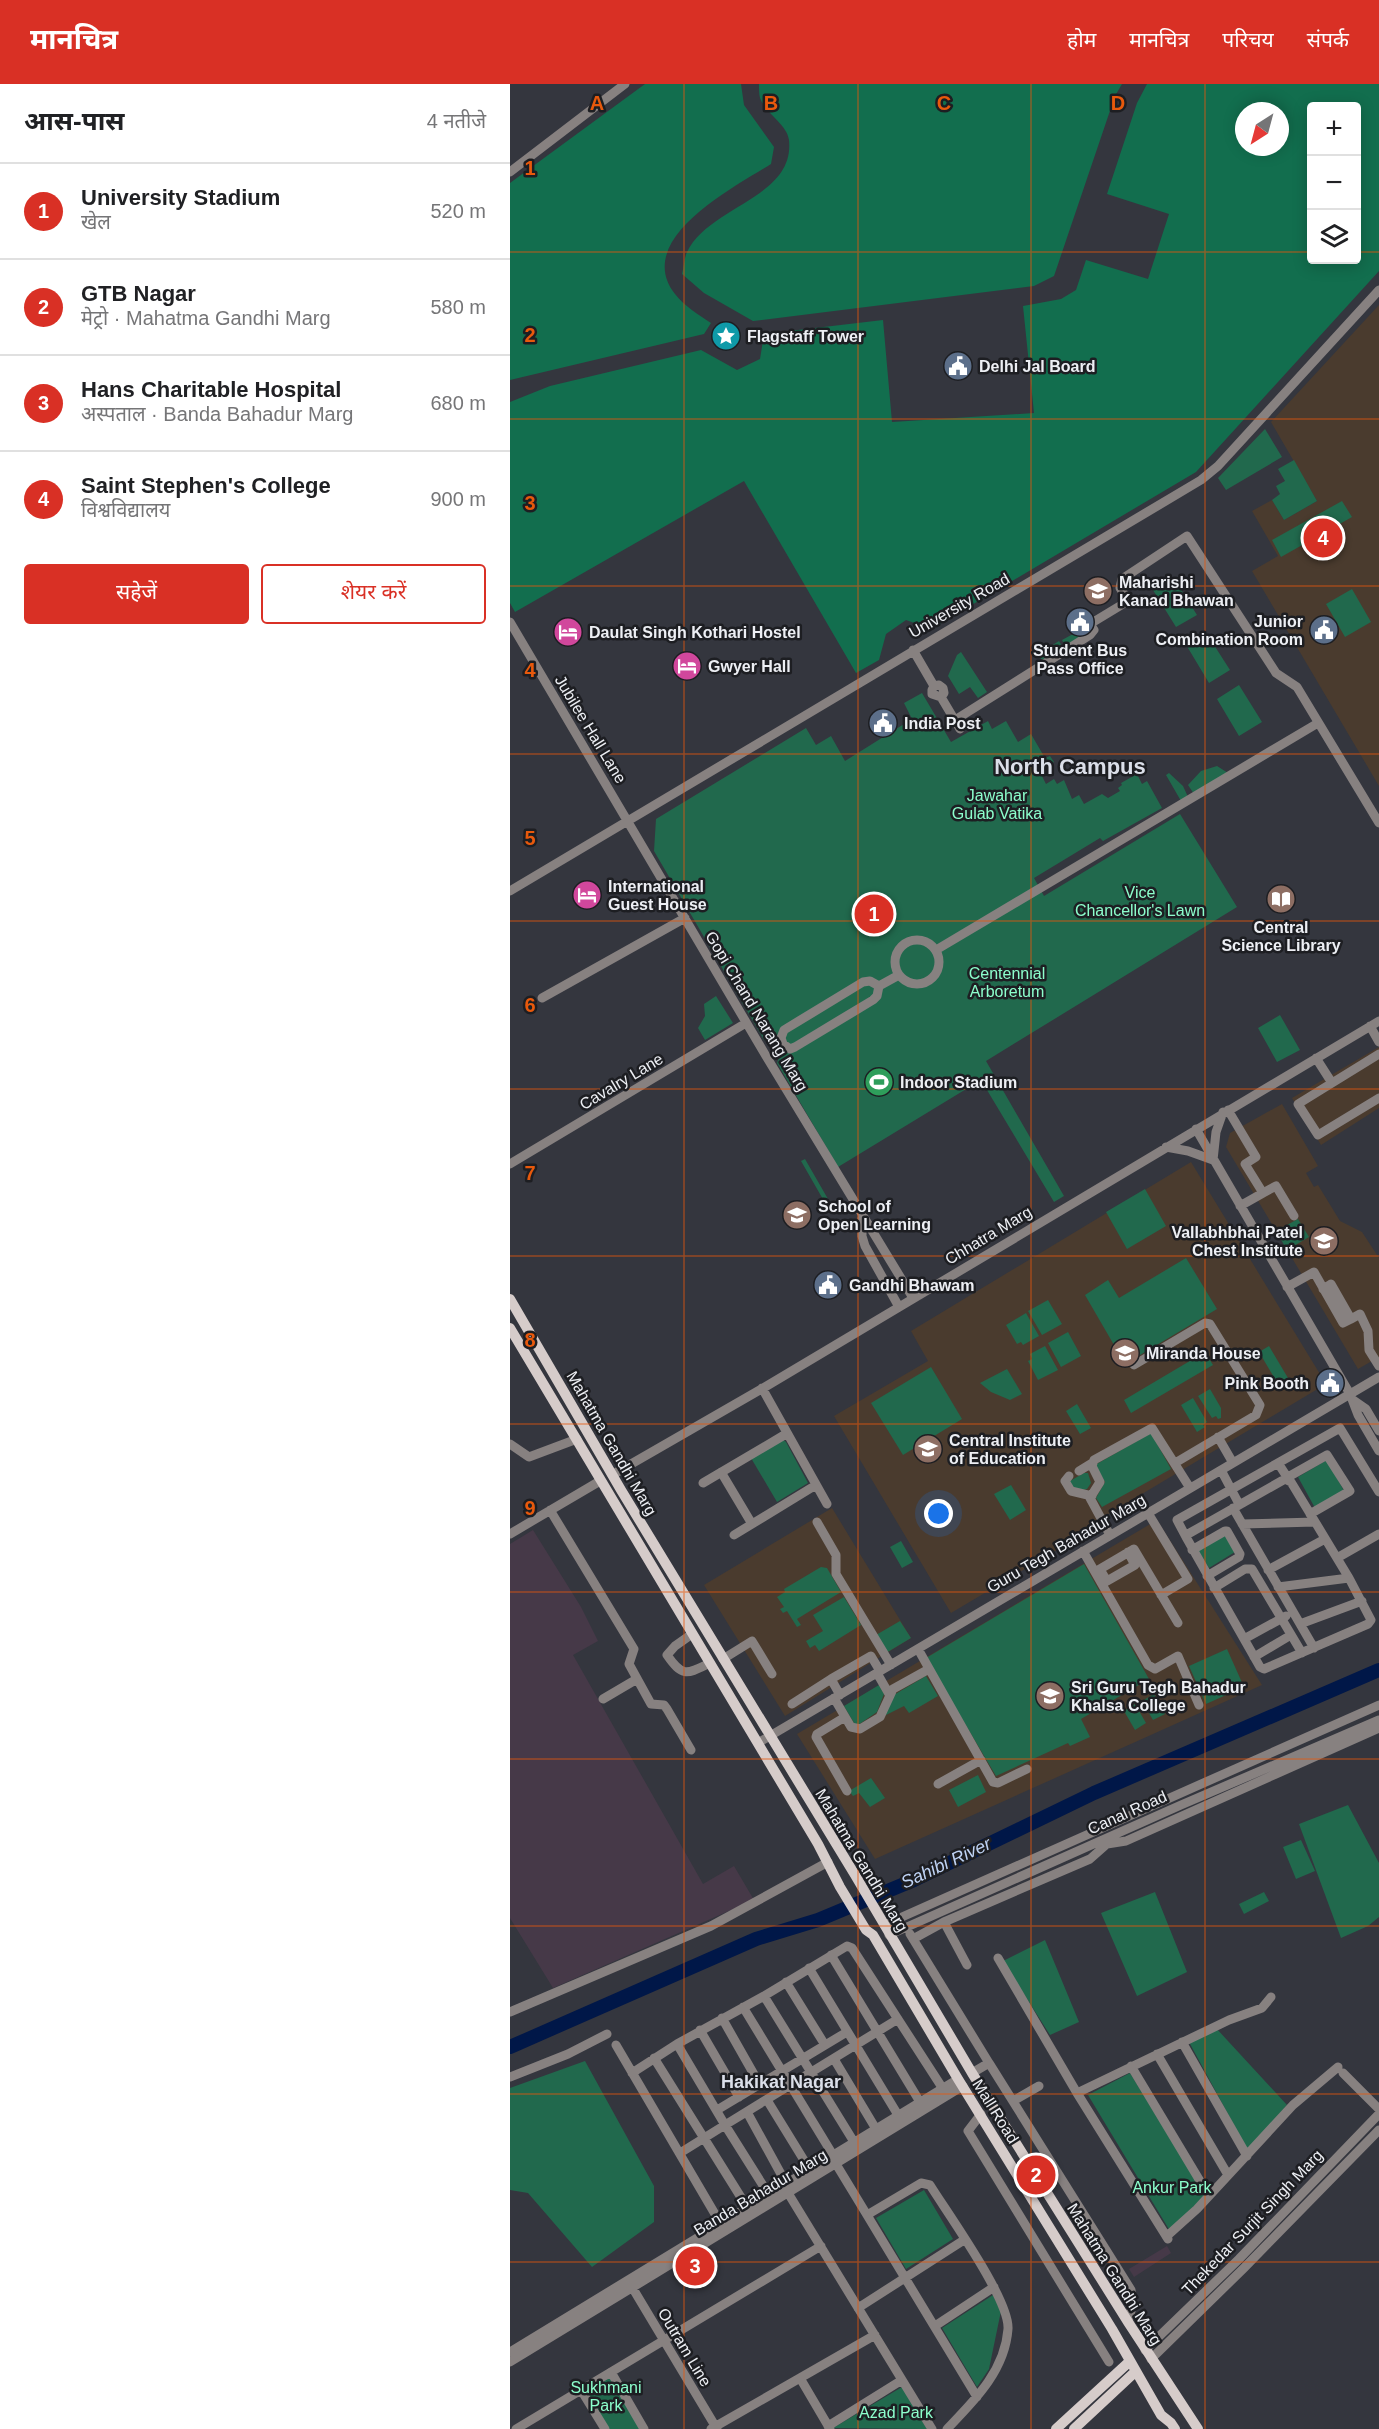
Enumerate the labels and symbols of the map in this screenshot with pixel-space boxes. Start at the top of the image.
text: A [590,92,604,114]
text: B [764,92,778,114]
text: C [937,92,951,114]
text: D [1111,92,1125,114]
north arrow [1235,102,1289,156]
text: 1 [524,157,536,179]
place icon: Flagstaff Tower [710,320,742,352]
text: 2 [524,324,536,346]
place label: Flagstaff Tower [747,328,864,345]
public building icon: Delhi Jal Board [942,350,974,382]
place label: Delhi Jal Board [979,358,1095,375]
text: 3 [524,492,536,514]
pin: 4 [1304,516,1342,560]
street label: University Road [906,570,1012,641]
place label: Maharishi Kanad Bhawan [1119,574,1234,609]
school or university icon: Maharishi Kanad Bhawan [1082,575,1114,607]
public building icon: Student Bus Pass Office [1064,606,1096,638]
place label: Junior Combination Room [1155,613,1303,648]
public building icon: Junior Combination Room [1308,614,1340,646]
hotel icon: Daulat Singh Kothari Hostel [552,616,584,648]
place label: Daulat Singh Kothari Hostel [589,624,801,641]
place label: Student Bus Pass Office [1033,642,1127,677]
hotel icon: Gwyer Hall [671,650,703,682]
place label: Gwyer Hall [708,658,791,675]
text: 4 [524,659,536,681]
street label: Jubilee Hall Lane [552,672,630,786]
public building icon: India Post [867,707,899,739]
place label: India Post [904,715,981,732]
district label: North Campus [994,754,1146,779]
park label: Jawahar Gulab Vatika [952,787,1042,822]
text: 5 [524,827,536,849]
place label: International Guest House [608,878,707,913]
hotel icon: International Guest House [571,879,603,911]
library icon: Central Science Library [1265,883,1297,915]
park label: Vice Chancellor's Lawn [1075,884,1205,919]
pin: 1 [854,892,894,936]
place label: Central Science Library [1221,919,1341,954]
street label: Gopi Chand Narang Marg [702,928,811,1094]
park label: Centennial Arboretum [969,965,1045,1000]
text: 6 [524,994,536,1016]
street label: Cavalry Lane [576,1050,666,1113]
sports icon: Indoor Stadium [863,1066,895,1098]
place label: Indoor Stadium [900,1074,1017,1091]
text: 7 [524,1162,536,1184]
place label: School of Open Learning [818,1198,931,1233]
school or university icon: School of Open Learning [781,1199,813,1231]
street label: Chhatra Marg [942,1203,1035,1268]
place label: Vallabhbhai Patel Chest Institute [1171,1224,1303,1259]
school or university icon: Vallabhbhai Patel Chest Institute [1308,1225,1340,1257]
public building icon: Gandhi Bhawam [812,1269,844,1301]
place label: Gandhi Bhawam [849,1277,974,1294]
text: 8 [524,1329,536,1351]
school or university icon: Miranda House [1109,1337,1141,1369]
place label: Miranda House [1146,1345,1261,1362]
public building icon: Pink Booth [1314,1367,1346,1399]
street label: Mahatma Gandhi Marg [563,1368,660,1518]
place label: Pink Booth [1225,1375,1309,1392]
place label: Central Institute of Education [949,1432,1071,1467]
school or university icon: Central Institute of Education [912,1433,944,1465]
street label: Guru Tegh Bahadur Marg [984,1491,1149,1596]
text: 9 [524,1497,536,1519]
your location [924,1499,953,1528]
place label: Sri Guru Tegh Bahadur Khalsa College [1071,1679,1246,1714]
school or university icon: Sri Guru Tegh Bahadur Khalsa College [1034,1680,1066,1712]
street label: Mahatma Gandhi Marg [812,1786,911,1935]
street label: Canal Road [1085,1788,1169,1837]
water label: Sahibi River [898,1833,995,1893]
district label: Hakikat Nagar [721,2072,841,2092]
street label: Mall Road [969,2076,1022,2146]
street label: Banda Bahadur Marg [691,2146,830,2239]
street label: Thekedar Surjit Singh Marg [1179,2146,1326,2298]
pin: 2 [1016,2152,1056,2198]
park label: Ankur Park [1132,2179,1213,2196]
street label: Mahatma Gandhi Marg [1064,2200,1165,2348]
pin: 3 [676,2244,714,2288]
street label: Outram Line [655,2305,715,2389]
park label: Sukhmani Park [570,2379,642,2414]
park label: Azad Park [859,2404,934,2421]

